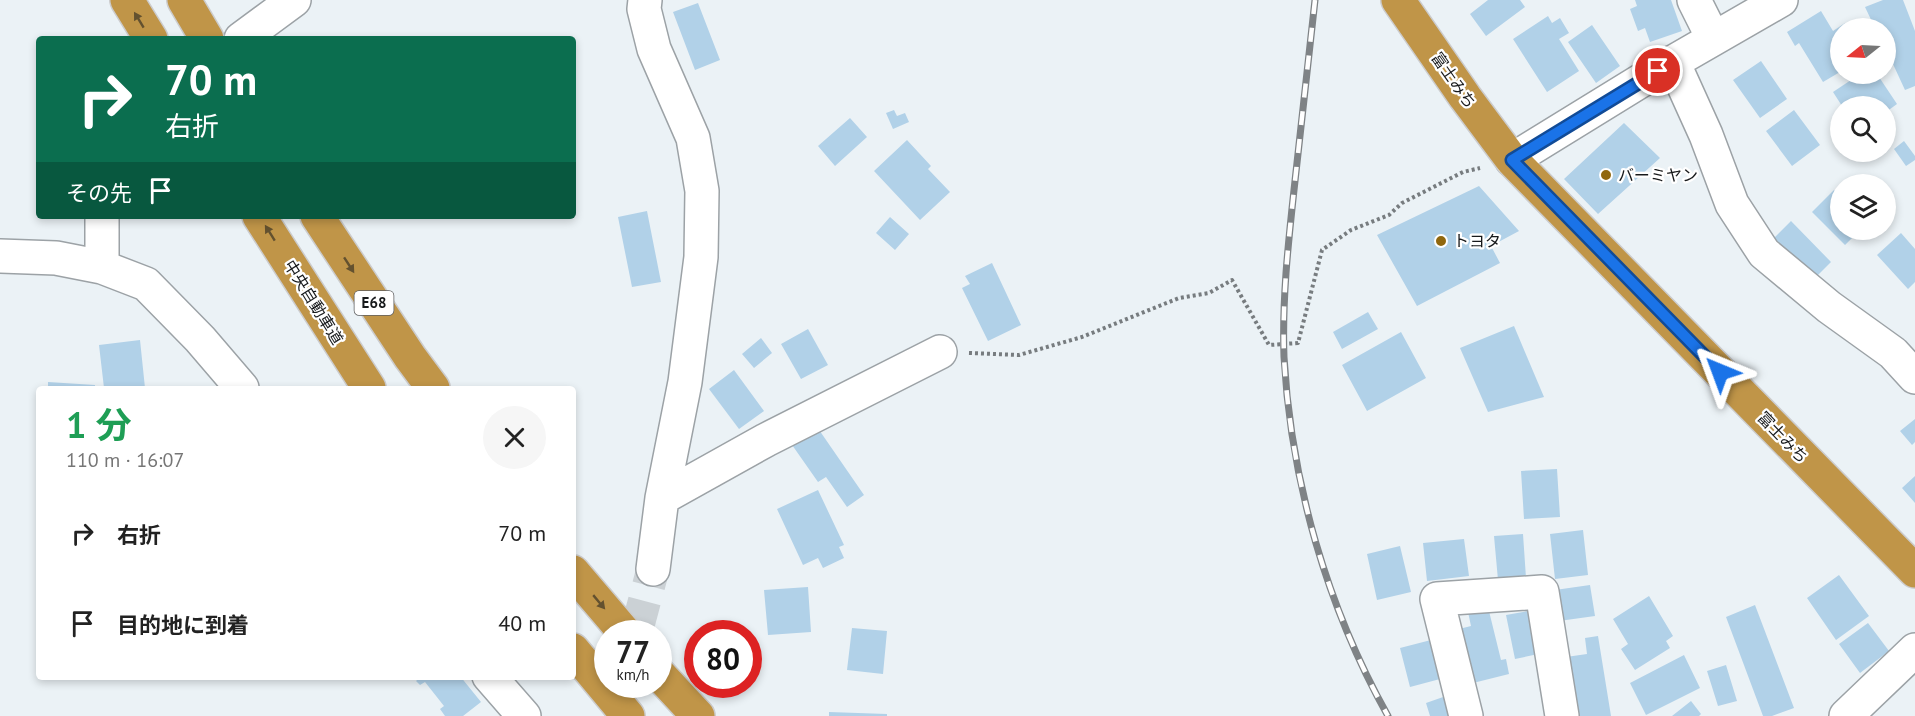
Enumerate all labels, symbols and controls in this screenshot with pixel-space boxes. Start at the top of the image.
one-way arrow [133,11,144,28]
north arrow [1830,18,1896,84]
map controls [1830,18,1896,240]
pin [1632,45,1683,96]
street label: 富士みち [1427,48,1481,112]
text: 70 m [165,52,257,107]
icon: arrive [1641,54,1674,87]
icon: right [66,60,144,138]
button: search [1830,96,1896,162]
text: 右折 [165,109,219,143]
place label: バーミヤン [1618,165,1698,185]
marker: バーミヤン [1599,168,1613,182]
icon: arrive [144,174,177,207]
button: layers [1830,174,1896,240]
text: その先 [66,179,132,207]
one-way arrow [265,225,276,241]
place label: トヨタ [1453,231,1501,251]
marker: トヨタ [1434,234,1448,248]
street label: 中央自動車道 [280,256,348,348]
one-way arrow [343,257,354,273]
road number: E68 [354,291,394,315]
position arrow [1688,340,1752,404]
text: 1 分 [66,401,132,448]
button: close [483,406,546,469]
street label: 富士みち [1754,407,1812,467]
text: 110 m · 16:07 [66,447,184,473]
icon: right [66,517,99,550]
text: 70 m [498,519,546,547]
text: 右折 [117,521,161,549]
one-way arrow [592,594,605,609]
icon: arrive [66,607,99,640]
text: 40 m [498,609,546,637]
text: 目的地に到着 [117,611,249,639]
speed limit sign: 80 [684,620,762,698]
text: 77 [616,632,650,671]
text: km/h [617,665,649,684]

